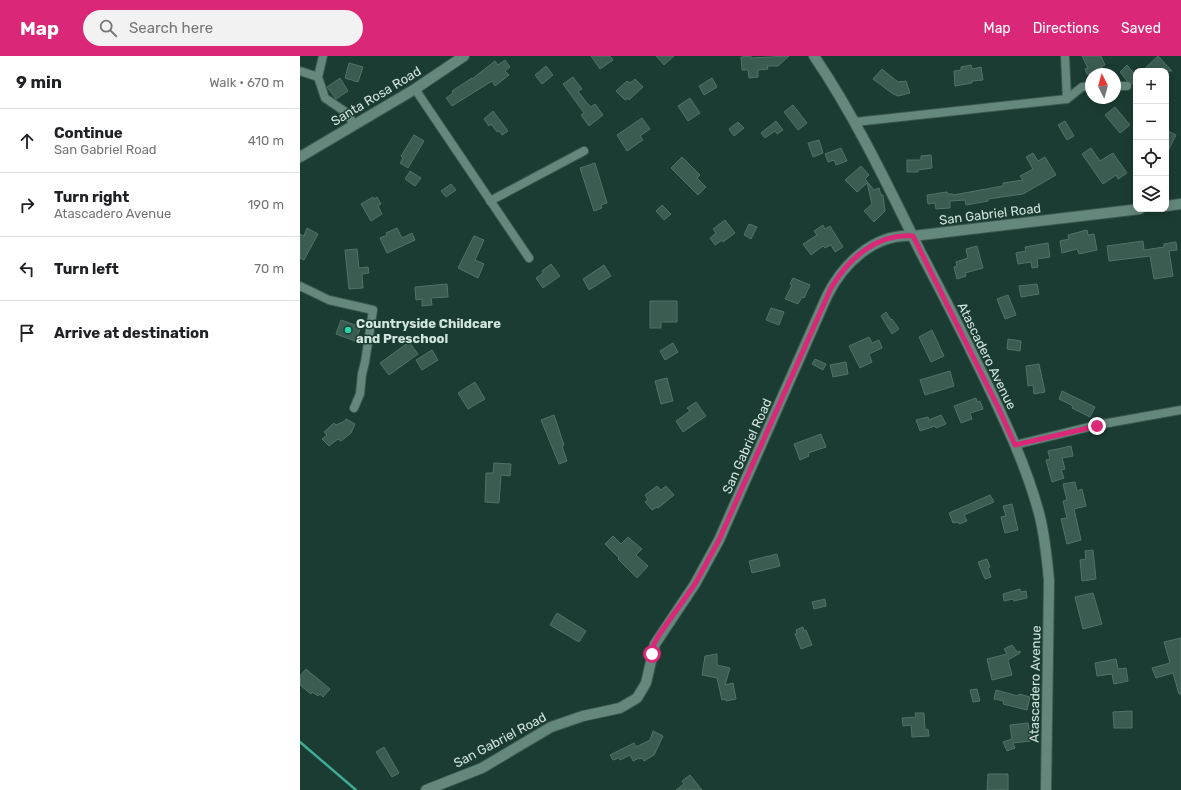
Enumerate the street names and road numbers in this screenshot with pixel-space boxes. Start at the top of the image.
street label: Santa Rosa Road [328,63,424,129]
street label: San Gabriel Road [938,200,1042,228]
street label: Atascadero Avenue [955,300,1019,412]
street label: San Gabriel Road [719,396,775,496]
street label: Atascadero Avenue [1026,625,1044,743]
street label: San Gabriel Road [451,709,549,771]

